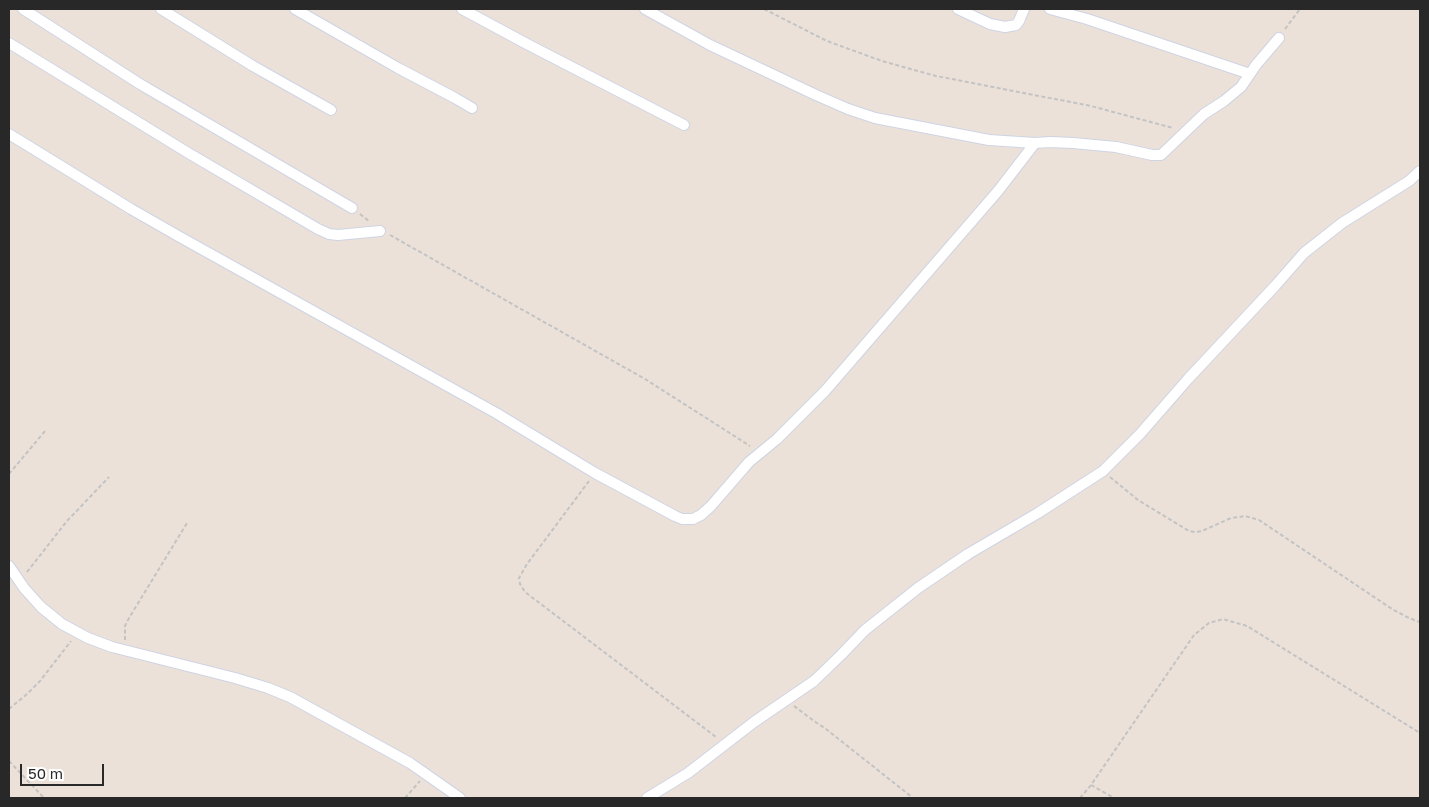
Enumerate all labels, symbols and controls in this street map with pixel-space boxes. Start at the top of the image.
scale bar [22,754,106,786]
text: 50 m [28,764,63,782]

